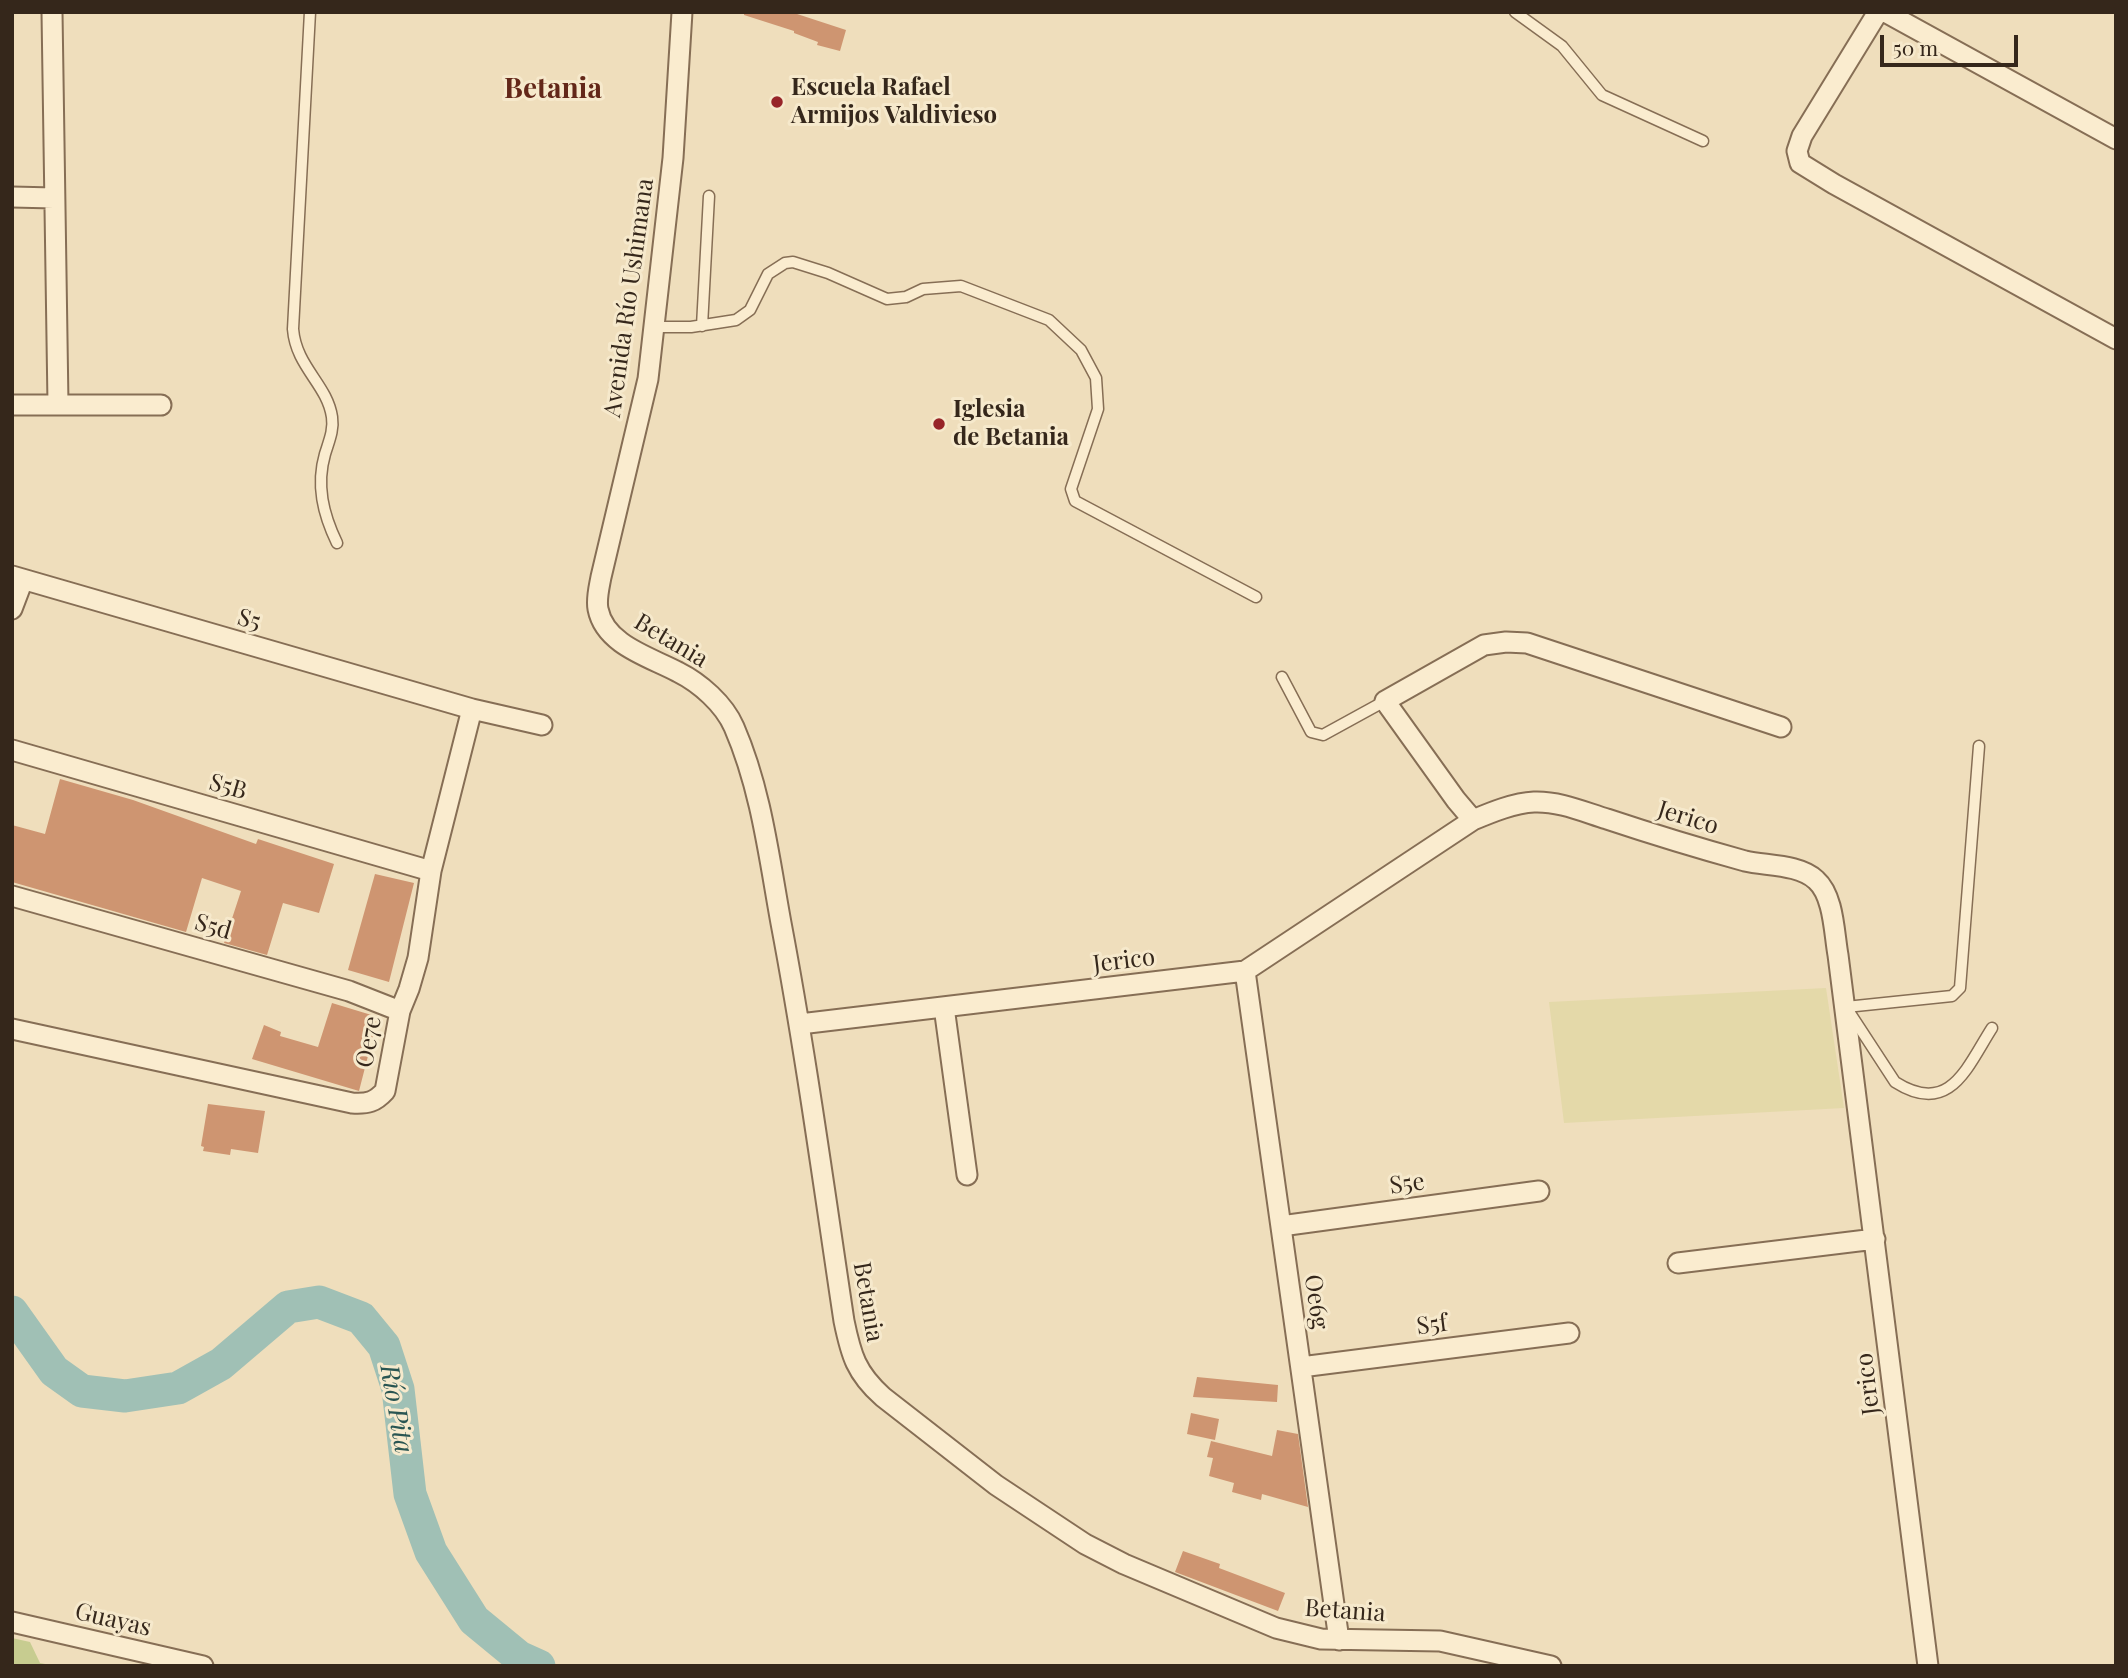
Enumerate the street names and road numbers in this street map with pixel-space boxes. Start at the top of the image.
street label: Avenida Río Ushimana [598,177,660,419]
street label: S5 [234,603,264,637]
street label: Betania [629,608,713,674]
street label: S5B [206,768,250,806]
street label: Jerico [1654,795,1722,841]
street label: S5d [191,908,235,946]
street label: Jerico [1091,943,1157,979]
street label: Oe7e [350,1014,388,1070]
street label: S5e [1388,1167,1426,1201]
street label: Betania [847,1260,889,1344]
street label: Oe6g [1298,1273,1334,1331]
street label: S5f [1415,1309,1449,1341]
street label: Jerico [1850,1351,1886,1417]
street label: Betania [1304,1594,1386,1628]
street label: Guayas [72,1597,154,1643]

